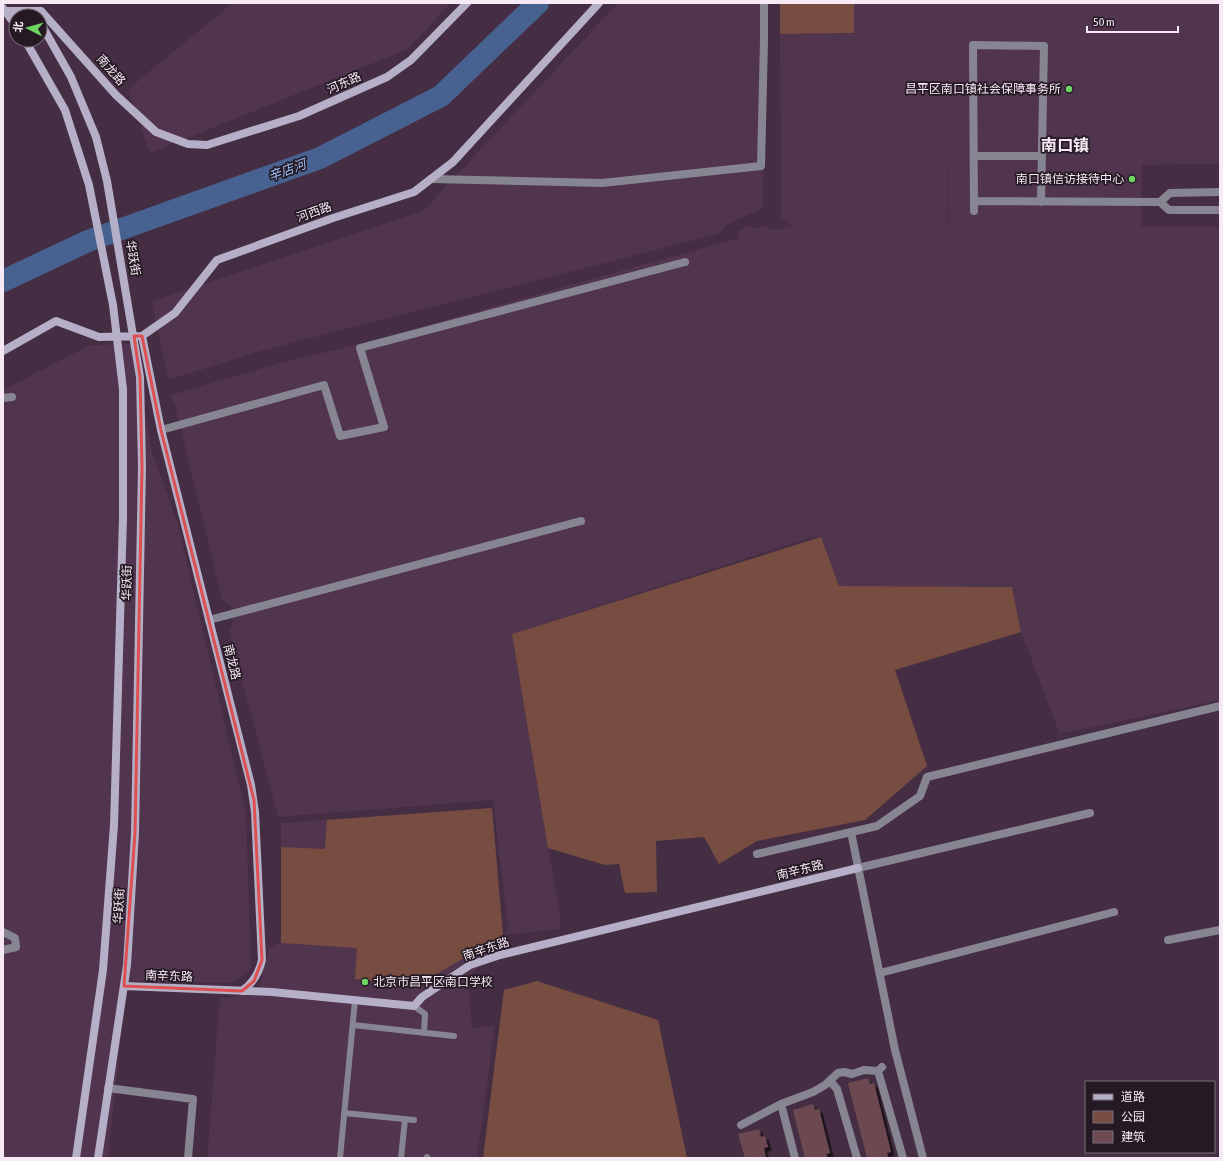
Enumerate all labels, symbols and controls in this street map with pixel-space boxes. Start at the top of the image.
north arrow [8,8,48,48]
scale bar [1087,8,1178,34]
text: 50 m [1093,15,1115,29]
text: 北 [12,21,25,33]
street label: 南龙路 [94,52,128,88]
street label: 河东路 [325,69,363,97]
place label: 昌平区南口镇社会保障事务所 [905,82,1061,96]
marker: 昌平区南口镇社会保障事务所 [1064,84,1074,94]
district label: 南口镇 [1041,136,1089,154]
water label: 辛店河 [266,155,311,184]
place label: 南口镇信访接待中心 [1016,172,1124,186]
marker: 南口镇信访接待中心 [1127,174,1137,184]
street label: 河西路 [295,200,333,224]
street label: 华跃街 [123,239,143,277]
street label: 华跃街 [120,565,134,601]
street label: 南龙路 [221,643,243,681]
street label: 南辛东路 [775,857,825,883]
street label: 华跃街 [111,888,127,924]
street label: 南辛东路 [461,935,511,963]
street label: 南辛东路 [145,968,193,984]
place label: 北京市昌平区南口学校 [373,975,493,989]
marker: 北京市昌平区南口学校 [360,977,370,987]
legend [1085,1081,1215,1153]
text: 道路 [1121,1090,1145,1104]
text: 公园 [1121,1110,1145,1124]
text: 建筑 [1121,1130,1145,1144]

